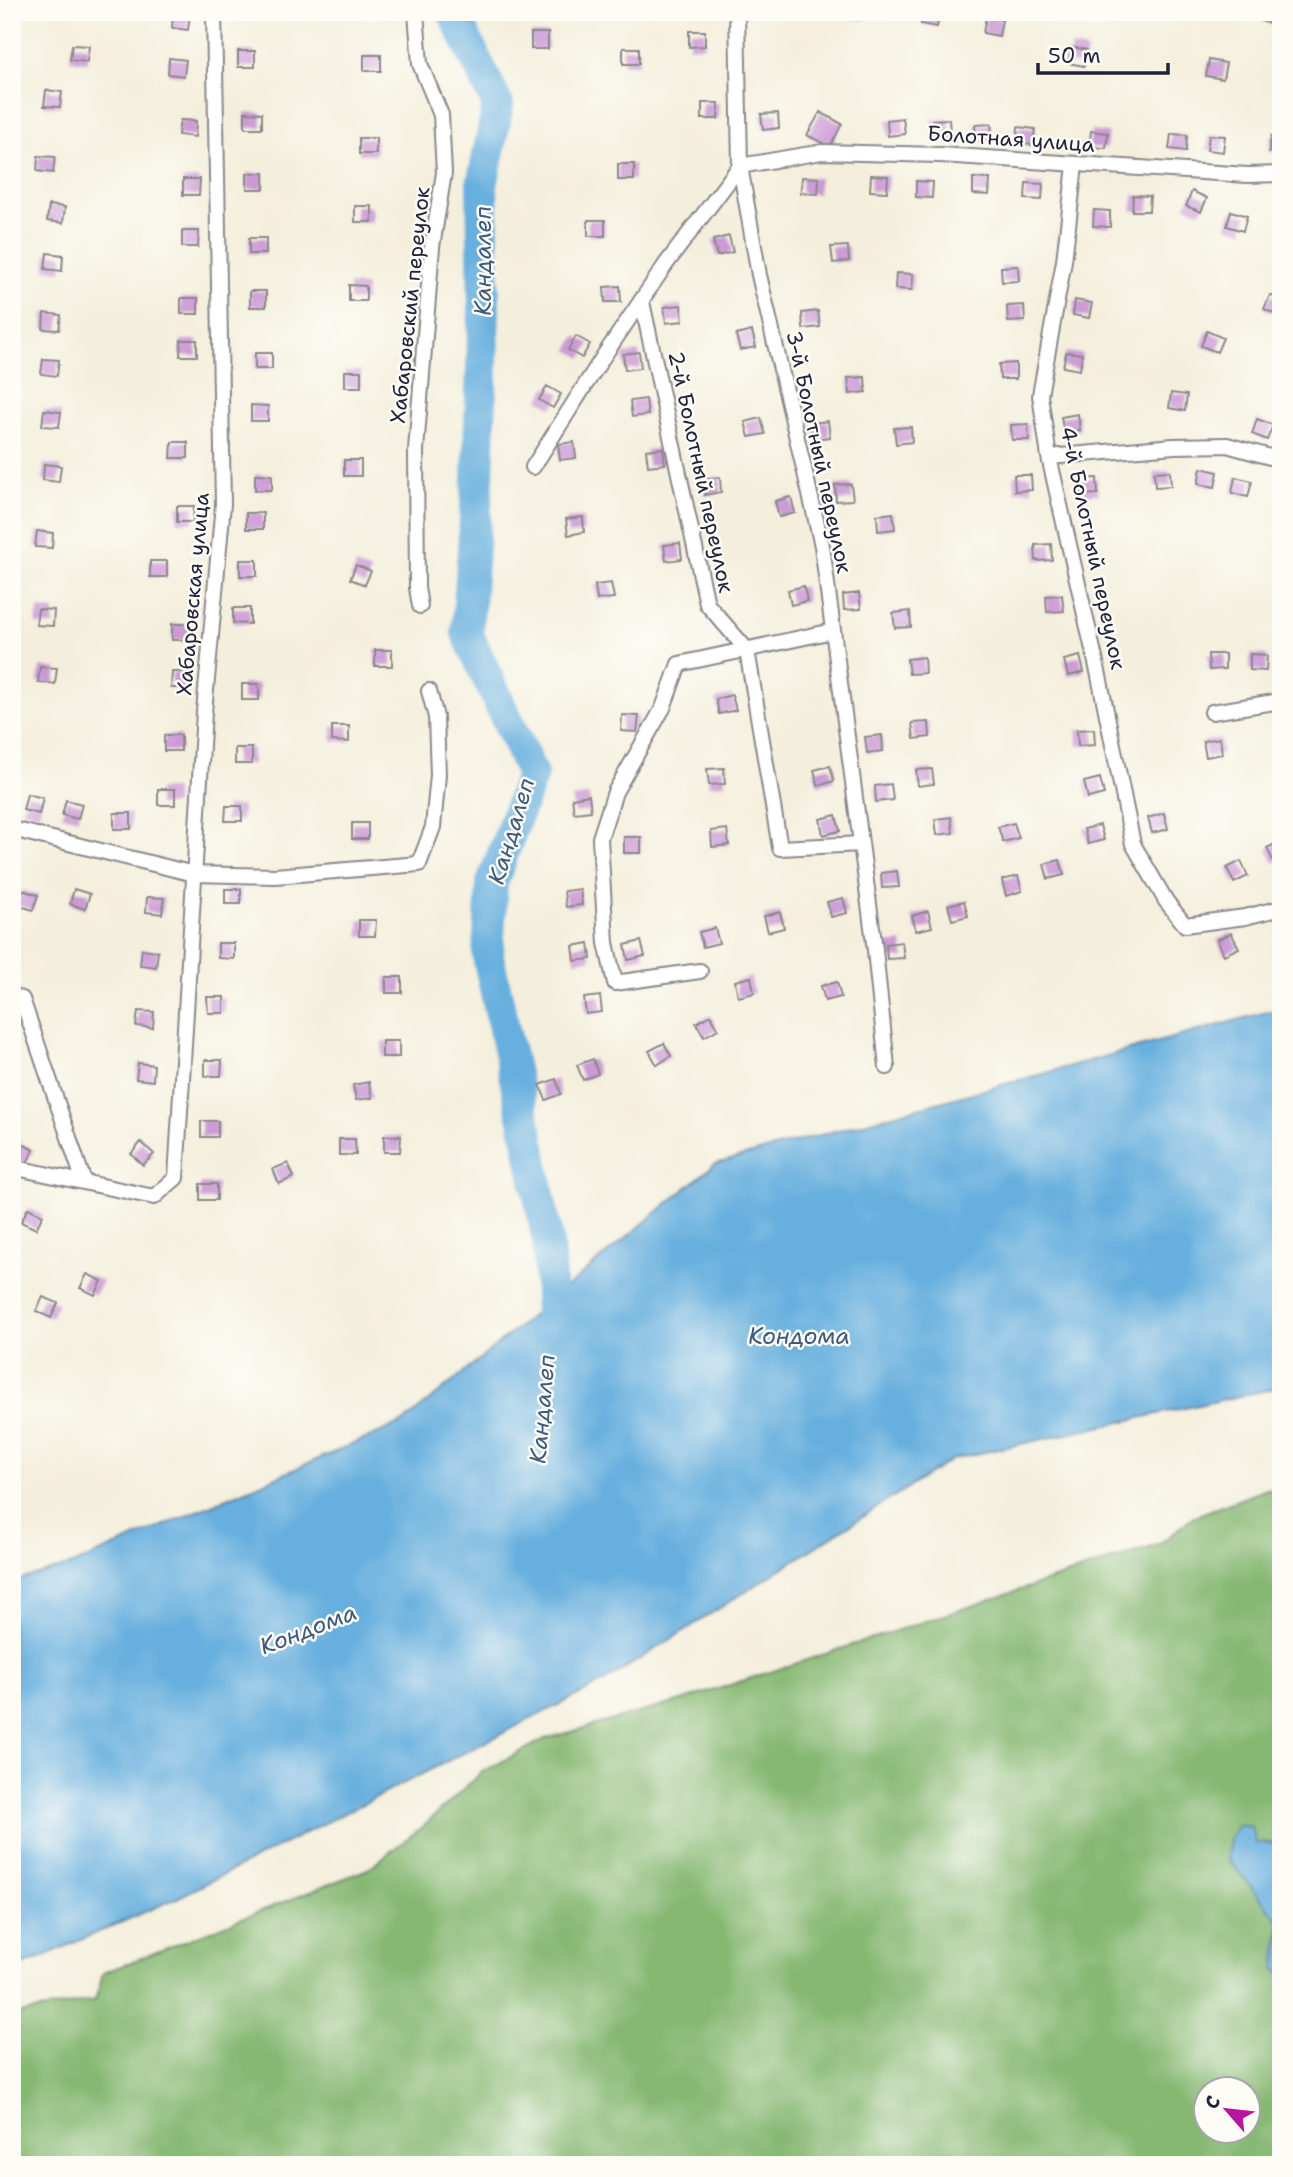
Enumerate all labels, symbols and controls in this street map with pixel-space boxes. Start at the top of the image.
scale bar [1038,32,1167,76]
text: 50 m [1048,42,1101,70]
street label: Болотная улица [926,119,1096,159]
street label: Хабаровский переулок [384,185,436,425]
water label: Кандалеп [468,206,498,316]
street label: 3-й Болотный переулок [780,328,858,576]
street label: 2-й Болотный переулок [662,349,740,595]
street label: 4-й Болотный переулок [1054,424,1132,672]
street label: Хабаровская улица [170,491,216,697]
water label: Кандалеп [481,774,541,888]
water label: Кондома [748,1321,850,1351]
water label: Кандалеп [522,1353,562,1465]
water label: Кондома [255,1597,361,1661]
north arrow [1192,2076,1262,2146]
text: С [1199,2091,1226,2113]

